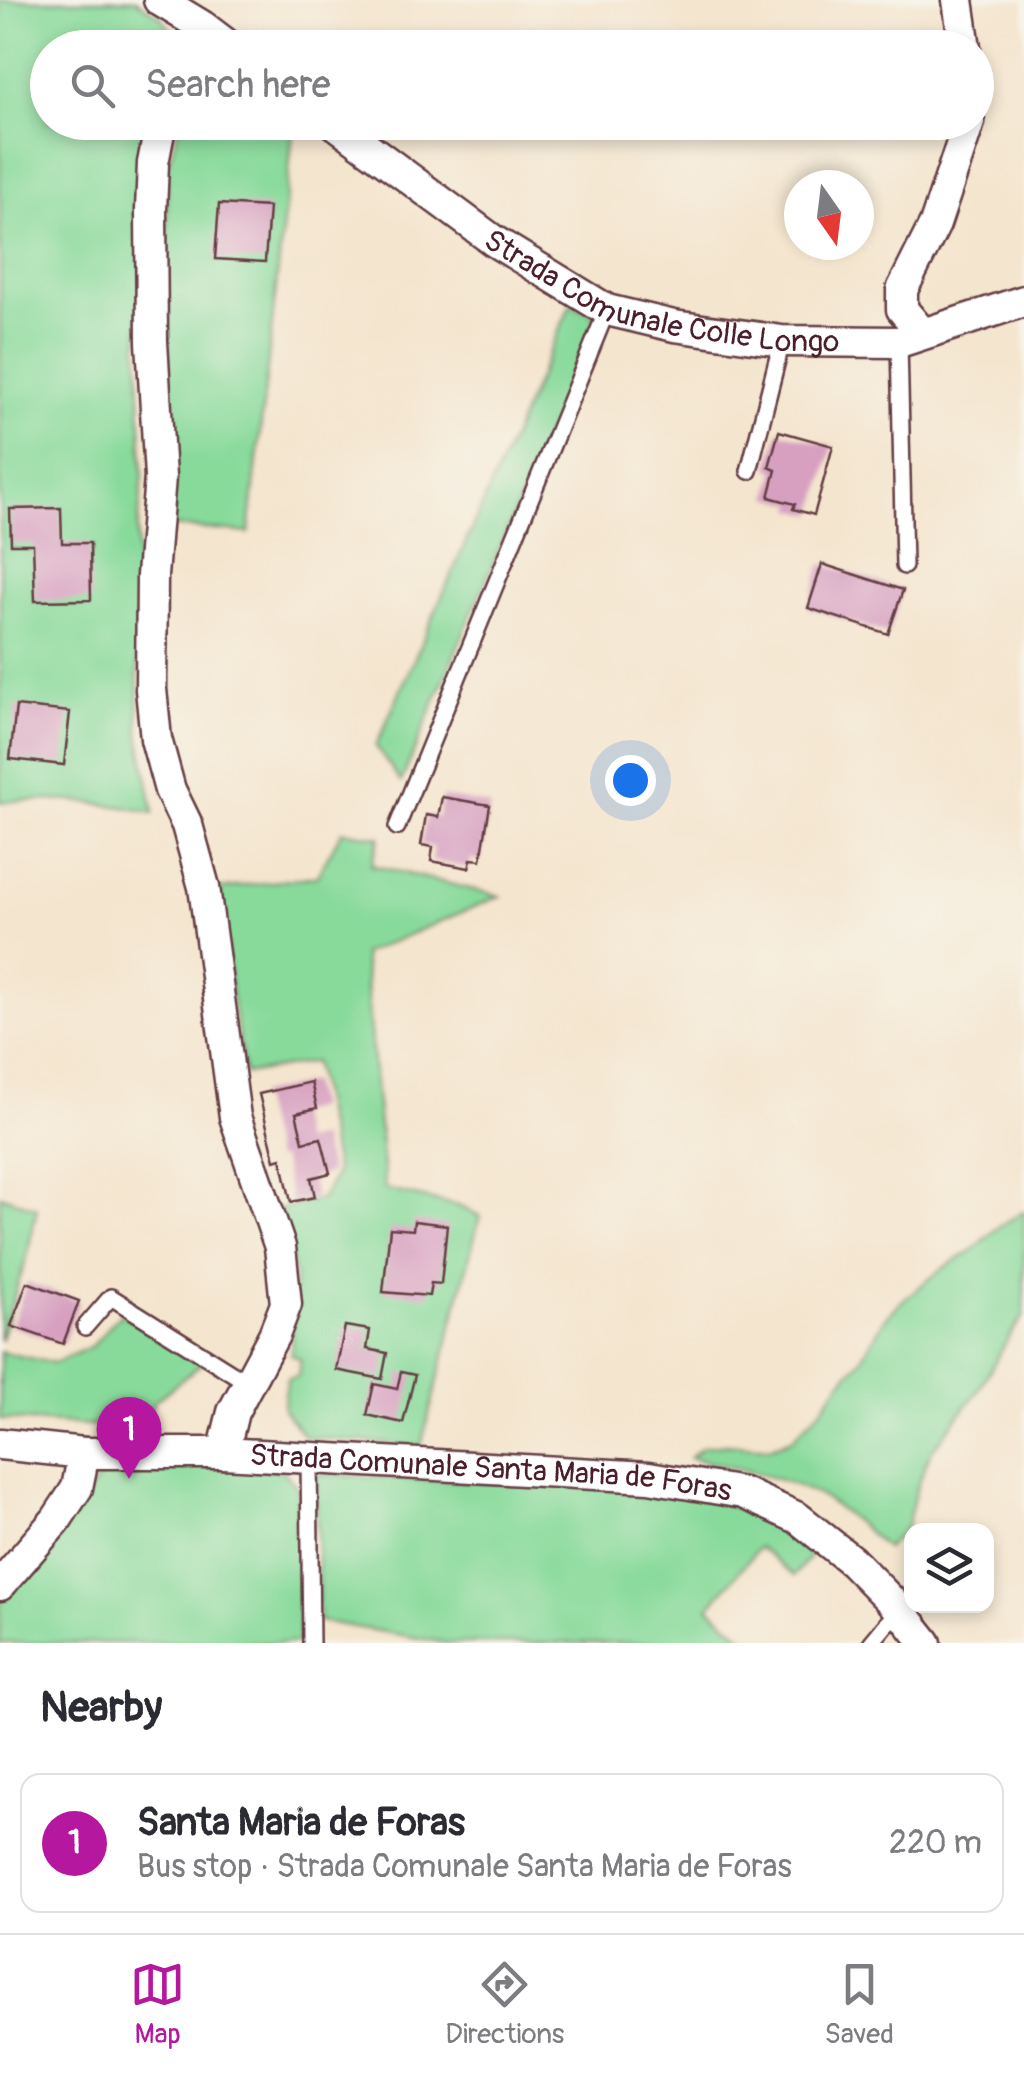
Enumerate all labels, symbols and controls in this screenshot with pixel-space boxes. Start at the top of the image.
search box [30,30,994,140]
icon: search [65,58,120,113]
text: Search here [145,61,331,109]
north arrow [784,170,874,260]
street label: Strada Comunale Colle Longo [478,221,839,360]
your location [605,755,656,806]
pin: 1 [96,1396,162,1479]
street label: Strada Comunale Santa Maria de Foras [249,1436,734,1509]
map controls [904,1523,994,1613]
button: layers [904,1523,994,1613]
text: Nearby [40,1682,162,1734]
text: Santa Maria de Foras [137,1799,465,1847]
text: 1 [68,1823,81,1863]
text: 220 m [889,1823,982,1863]
text: Bus stop · Strada Comunale Santa Maria de Foras [137,1847,792,1887]
tab: Map [130,1957,185,2052]
tab: Directions [445,1957,564,2052]
tab: Saved [824,1957,894,2052]

